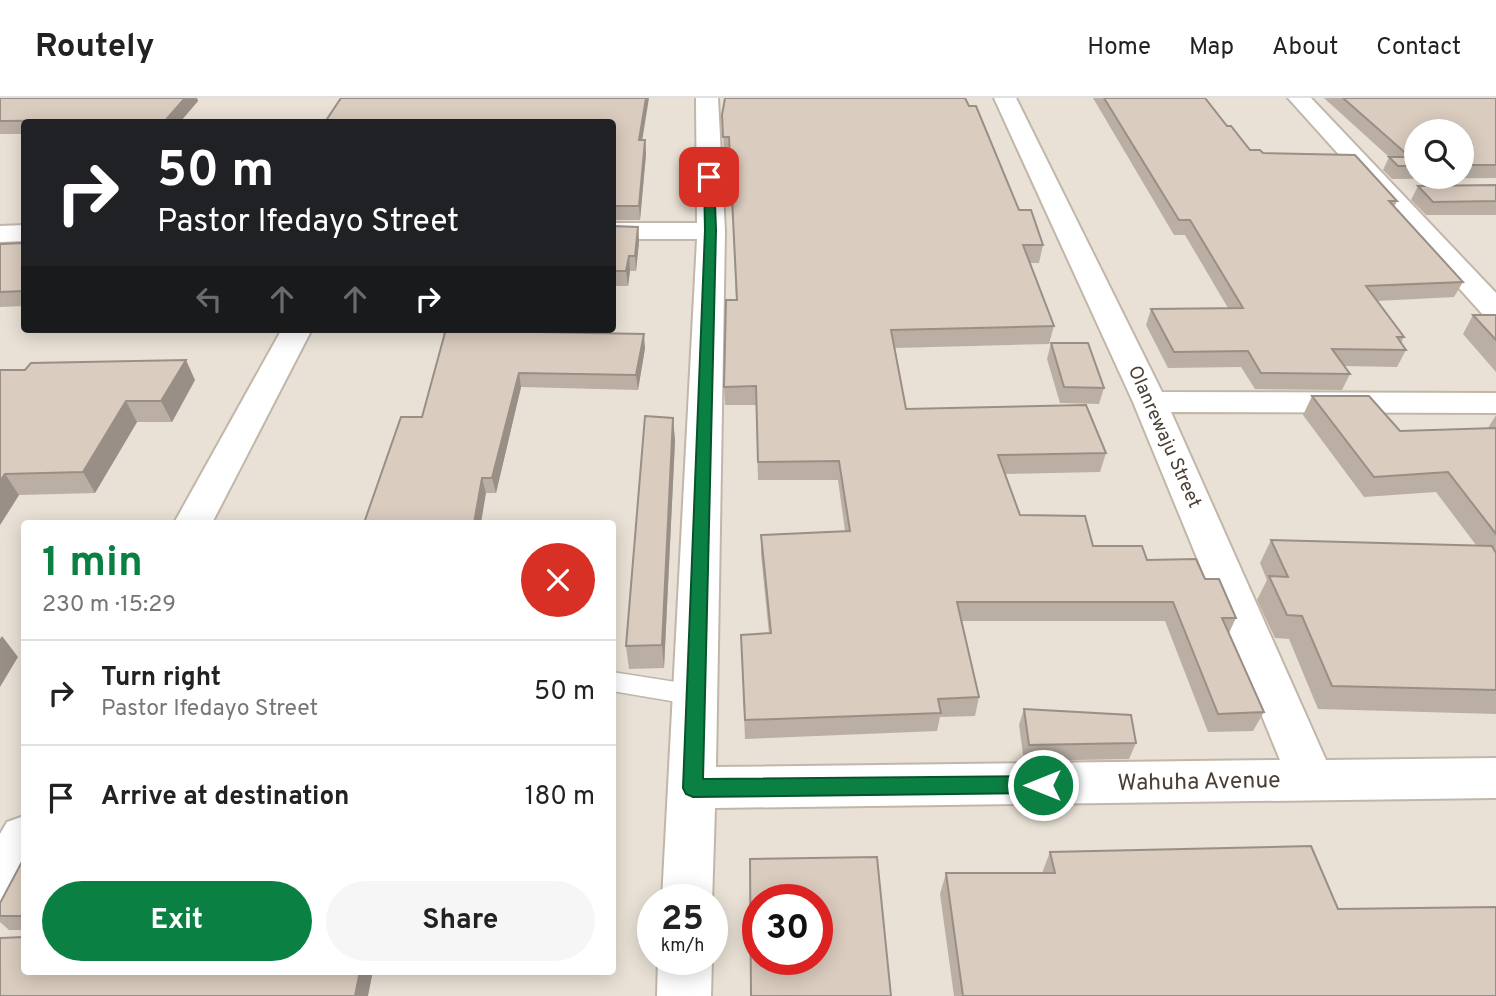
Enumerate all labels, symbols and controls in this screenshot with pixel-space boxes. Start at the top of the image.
text: Routely [35,27,154,69]
text: Home [1087,33,1151,63]
text: Map [1189,33,1234,63]
text: About [1272,33,1338,63]
text: Contact [1376,33,1461,63]
map controls [1404,119,1474,189]
button: search [1404,119,1474,189]
text: 50 m [157,142,274,204]
icon: right [42,147,133,238]
pin [679,147,739,207]
icon: arrive [690,158,728,196]
text: Pastor Ifedayo Street [157,203,459,243]
icon: left [190,280,228,318]
icon: ahead [263,280,301,318]
icon: ahead [336,280,374,318]
icon: right [409,280,447,318]
street label: Olanrewaju Street [1122,362,1206,512]
text: 1 min [42,538,143,591]
button: close [521,543,595,617]
text: 230 m · 15:29 [42,591,176,620]
text: Turn right [101,662,221,695]
icon: right [42,674,80,712]
text: 50 m [534,676,595,709]
text: Pastor Ifedayo Street [101,695,318,724]
position arrow [1006,748,1080,822]
street label: Wahuha Avenue [1117,767,1281,799]
icon: arrive [42,779,80,817]
text: Arrive at destination [101,781,349,814]
text: 180 m [525,781,595,814]
button: Exit [42,881,312,961]
button: Share [326,881,595,961]
speed limit sign: 30 [742,884,833,975]
text: 25 [661,898,704,942]
text: km/h [661,935,704,958]

